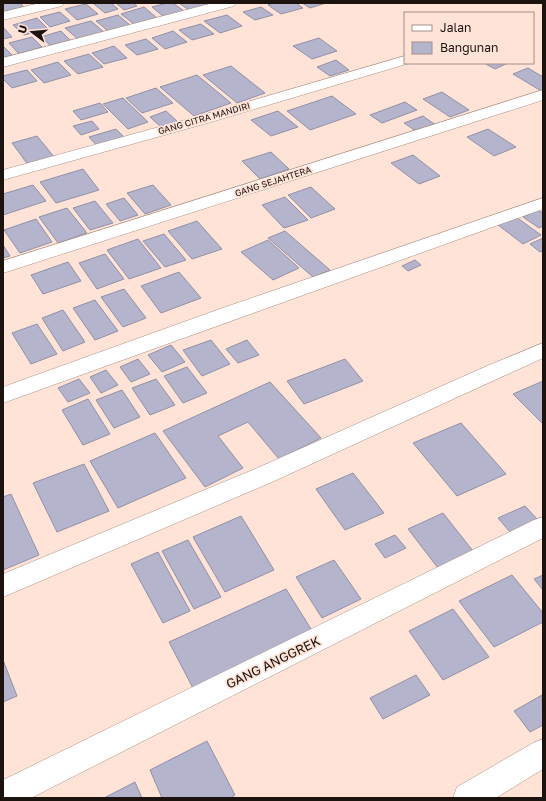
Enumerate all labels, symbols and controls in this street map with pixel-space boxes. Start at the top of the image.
north arrow [12,12,52,52]
legend [404,12,534,64]
text: Jalan [440,20,471,35]
text: U [15,23,29,35]
text: Bangunan [440,40,498,55]
street label: GANG CITRA MANDIRI [157,100,251,136]
street label: GANG SEJAHTERA [233,163,313,199]
street label: GANG ANGGREK [223,632,323,692]

